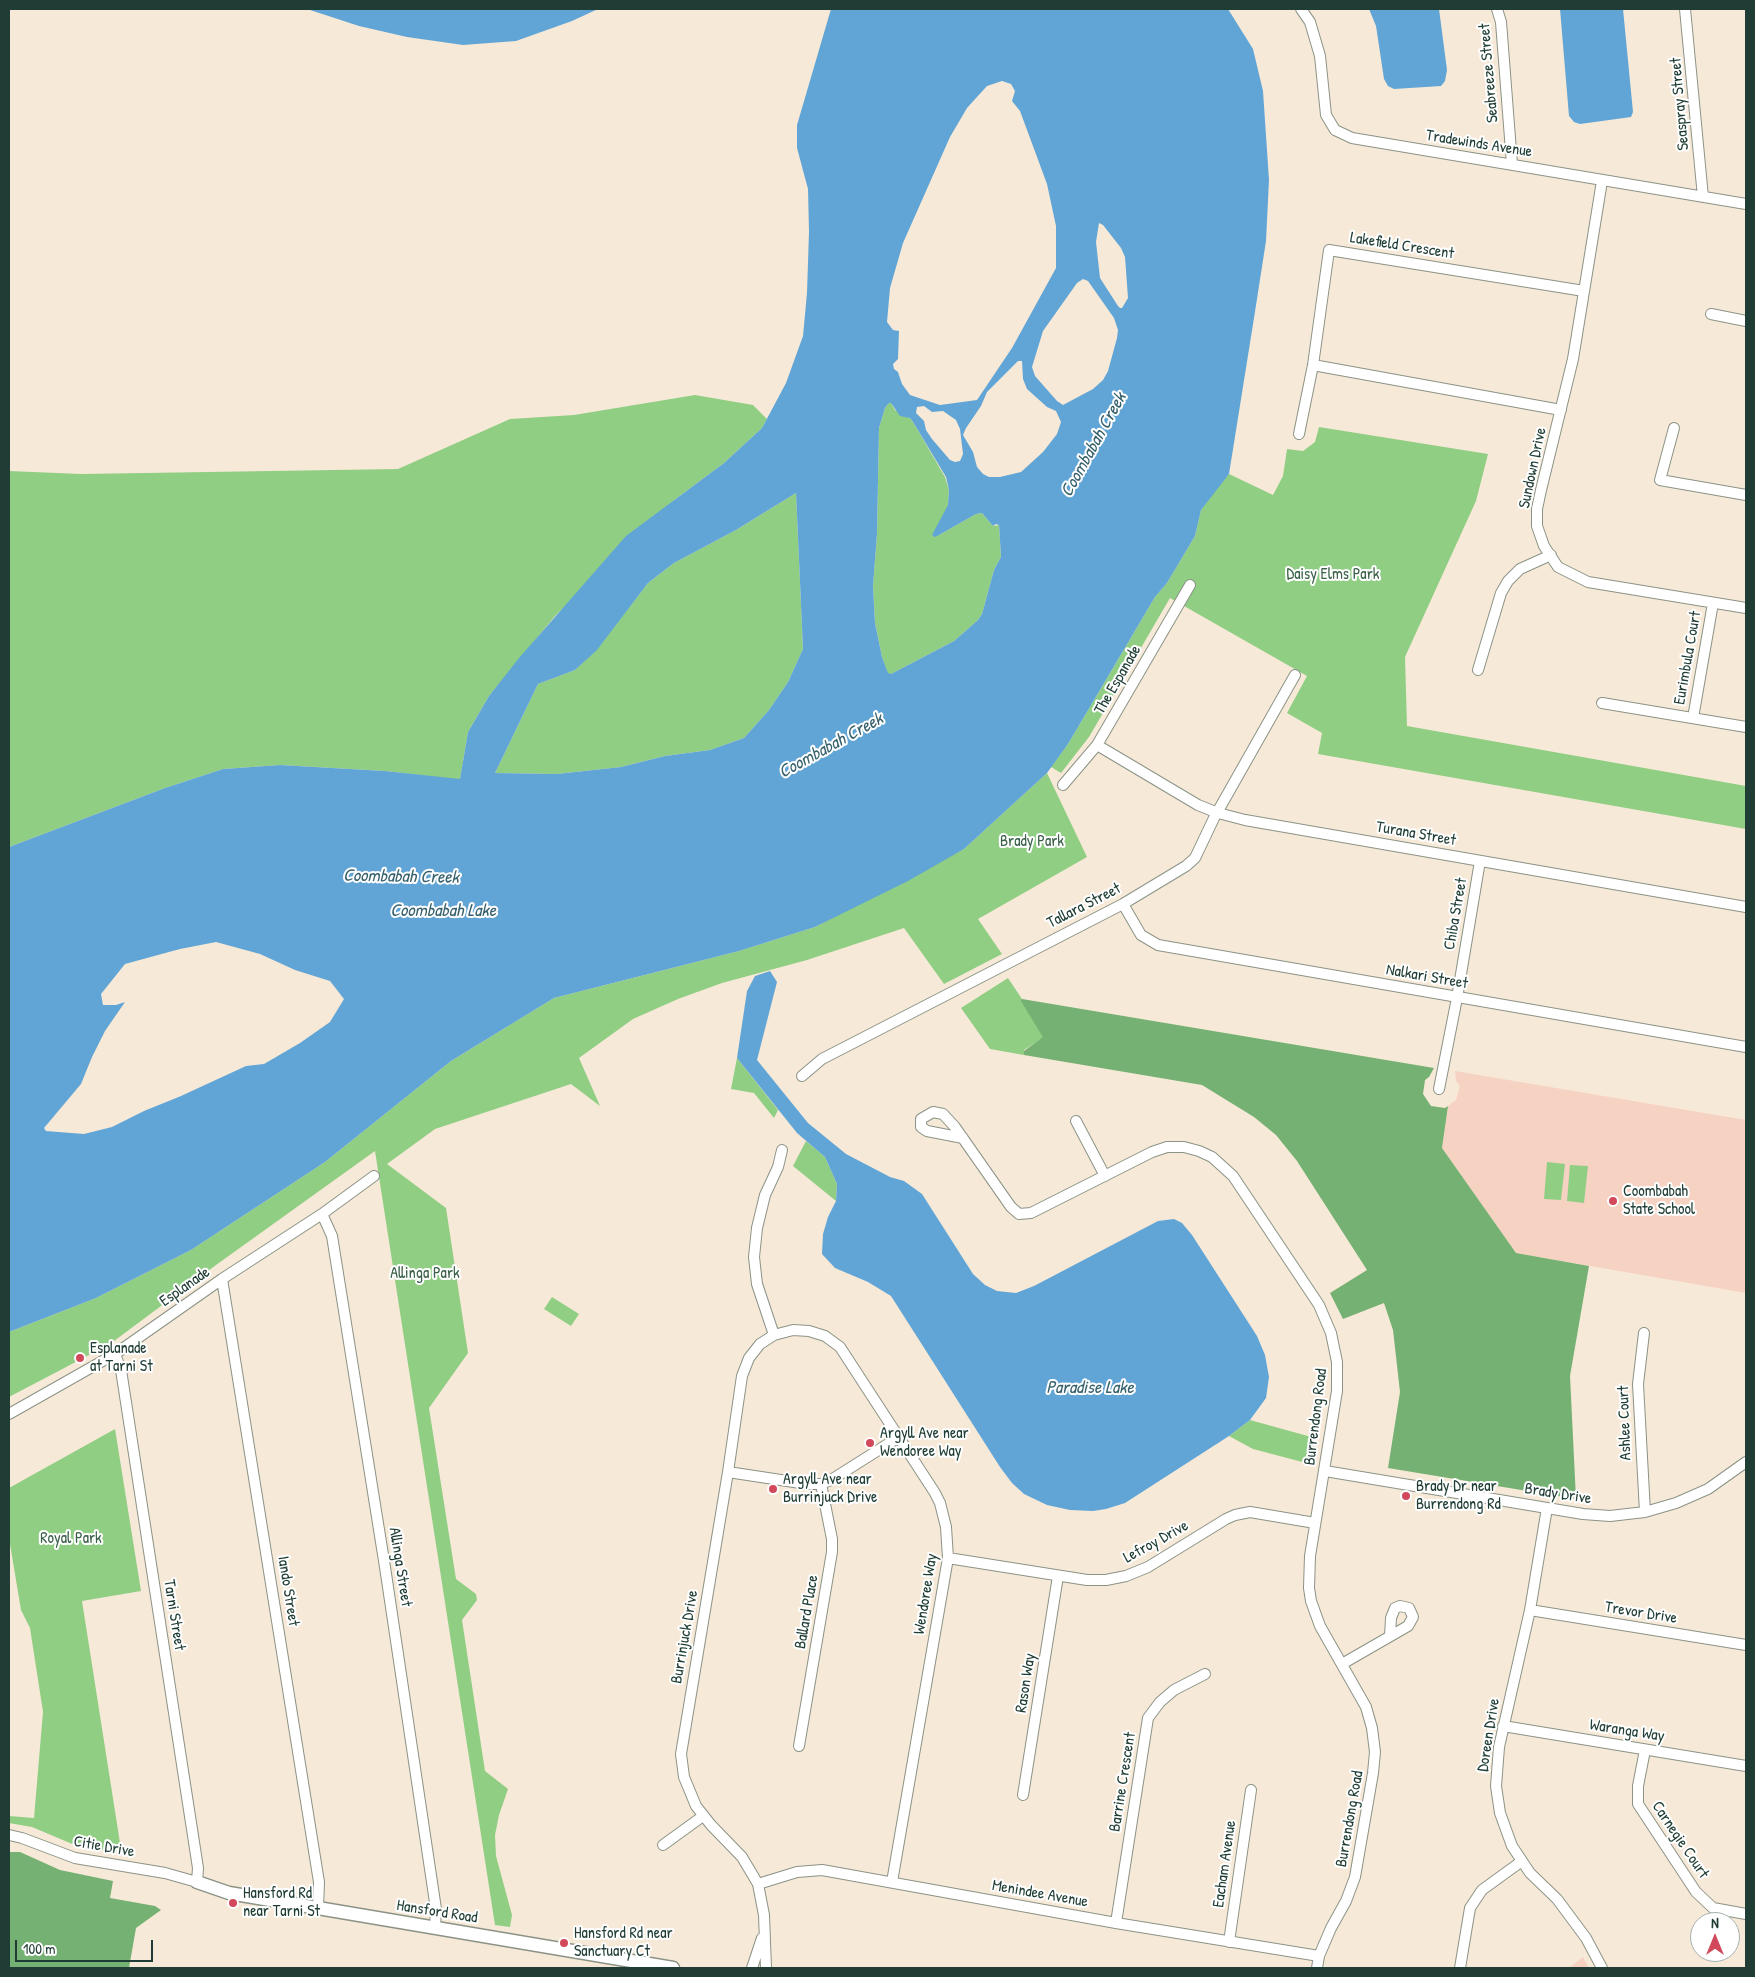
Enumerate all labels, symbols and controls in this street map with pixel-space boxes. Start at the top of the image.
street label: Seabreeze Street [1475,23,1503,123]
street label: Seaspray Street [1666,57,1694,151]
street label: Tradewinds Avenue [1424,126,1534,162]
street label: Lakefield Crescent [1349,228,1455,264]
water label: Coombabah Creek [1056,389,1132,501]
street label: Sundown Drive [1515,426,1551,510]
park label: Daisy Elms Park [1287,565,1379,585]
street label: Eurimbula Court [1670,610,1706,706]
street label: The Espanade [1091,642,1145,718]
water label: Coombabah Creek [775,708,887,784]
street label: Turana Street [1375,818,1457,850]
park label: Brady Park [1000,832,1064,852]
water label: Coombabah Creek [343,865,459,889]
street label: Chiba Street [1440,876,1472,952]
street label: Tallara Street [1044,879,1124,933]
water label: Coombabah Lake [390,900,496,922]
street label: Nalkari Street [1385,960,1469,994]
place label: Coombabah State School [1623,1182,1695,1220]
marker: Coombabah State School [1607,1195,1619,1207]
street label: Esplanade [156,1263,214,1311]
park label: Allinga Park [390,1264,460,1284]
place label: Esplanade at Tarni St [90,1339,153,1377]
marker: Esplanade at Tarni St [74,1352,86,1364]
street label: Burrendong Road [1301,1368,1331,1466]
water label: Paradise Lake [1046,1377,1134,1399]
street label: Ashlee Court [1614,1385,1636,1461]
place label: Argyll Ave near Wendoree Way [880,1424,969,1462]
marker: Argyll Ave near Wendoree Way [864,1437,876,1449]
place label: Argyll Ave near Burrinjuck Drive [783,1470,877,1508]
place label: Brady Dr near Burrendong Rd [1416,1477,1501,1515]
street label: Brady Drive [1523,1479,1593,1509]
marker: Argyll Ave near Burrinjuck Drive [767,1483,779,1495]
marker: Brady Dr near Burrendong Rd [1400,1490,1412,1502]
street label: Lefroy Drive [1120,1516,1192,1568]
street label: Allinga Street [384,1526,416,1608]
park label: Royal Park [40,1529,102,1549]
street label: Wendoree Way [910,1552,942,1636]
street label: Iando Street [273,1554,303,1628]
street label: Ballard Place [791,1574,823,1650]
street label: Tarni Street [159,1578,189,1652]
street label: Burrinjuck Drive [667,1589,703,1685]
street label: Trevor Drive [1604,1598,1678,1628]
street label: Rason Way [1012,1652,1040,1714]
street label: Doreen Drive [1474,1697,1504,1773]
street label: Waranga Way [1588,1716,1666,1746]
street label: Barrine Crescent [1106,1731,1140,1833]
street label: Burrendong Road [1332,1769,1368,1869]
street label: Carnegie Court [1647,1798,1713,1882]
street label: Eacham Avenue [1209,1819,1241,1909]
street label: Citie Drive [72,1832,136,1862]
street label: Menindee Avenue [990,1876,1090,1912]
place label: Hansford Rd near Tarni St [243,1884,320,1922]
street label: Hansford Road [395,1896,479,1928]
marker: Hansford Rd near Tarni St [227,1897,239,1909]
north arrow [1690,1912,1740,1962]
text: N [1711,1913,1719,1932]
place label: Hansford Rd near Sanctuary Ct [574,1924,673,1962]
scale bar [18,1930,155,1962]
marker: Hansford Rd near Sanctuary Ct [558,1937,570,1949]
text: 100 m [23,1938,56,1959]

